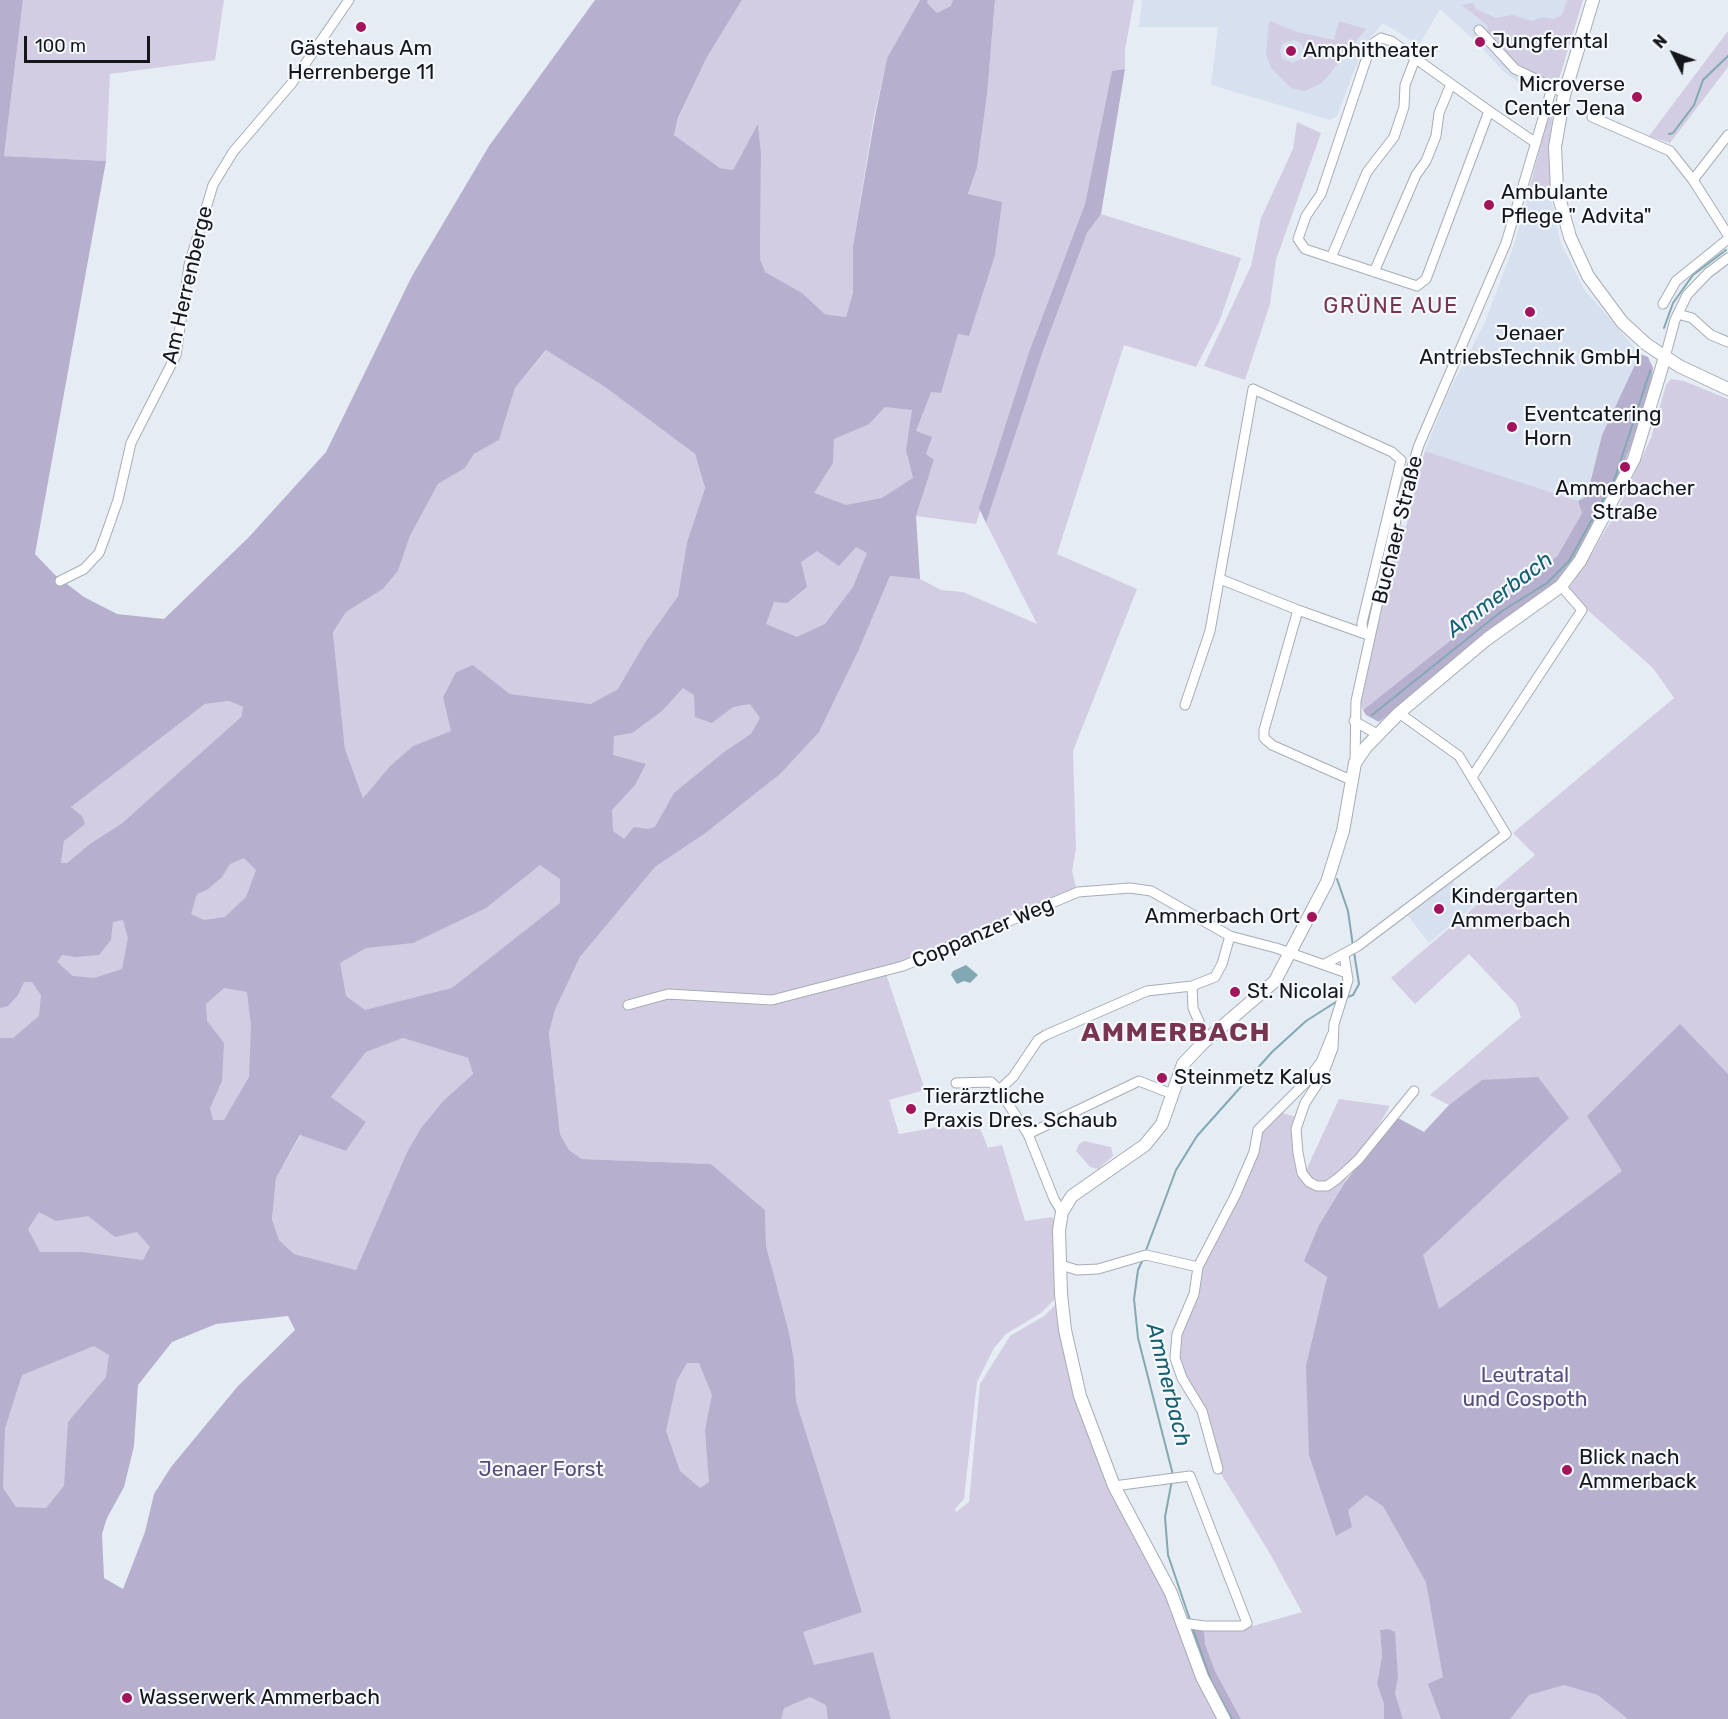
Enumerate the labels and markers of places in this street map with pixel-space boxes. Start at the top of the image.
marker: Gästehaus Am Herrenberge 11 [354,20,368,34]
place label: Jungferntal [1492,29,1608,55]
marker: Jungferntal [1473,35,1487,49]
place label: Gästehaus Am Herrenberge 11 [288,36,434,86]
place label: Amphitheater [1303,38,1438,64]
marker: Amphitheater [1284,44,1298,58]
place label: Microverse Center Jena [1504,72,1625,122]
marker: Microverse Center Jena [1630,90,1644,104]
place label: Ambulante Pflege " Advita" [1501,180,1652,230]
marker: Ambulante Pflege " Advita" [1482,198,1496,212]
marker: Jenaer AntriebsTechnik GmbH [1523,305,1537,319]
place label: Jenaer AntriebsTechnik GmbH [1419,321,1641,371]
place label: Eventcatering Horn [1524,402,1662,452]
marker: Eventcatering Horn [1505,420,1519,434]
marker: Ammerbacher Straße [1618,460,1632,474]
place label: Ammerbacher Straße [1555,476,1695,526]
place label: Kindergarten Ammerbach [1451,884,1578,934]
marker: Kindergarten Ammerbach [1432,902,1446,916]
place label: Ammerbach Ort [1145,904,1300,930]
marker: Ammerbach Ort [1305,910,1319,924]
place label: St. Nicolai [1247,979,1344,1005]
marker: St. Nicolai [1228,985,1242,999]
place label: Steinmetz Kalus [1174,1065,1332,1091]
marker: Steinmetz Kalus [1155,1071,1169,1085]
place label: Tierärztliche Praxis Dres. Schaub [923,1084,1117,1134]
marker: Tierärztliche Praxis Dres. Schaub [904,1102,918,1116]
place label: Blick nach Ammerback [1579,1445,1697,1495]
marker: Blick nach Ammerback [1560,1463,1574,1477]
place label: Wasserwerk Ammerbach [139,1685,380,1711]
marker: Wasserwerk Ammerbach [120,1691,134,1705]

